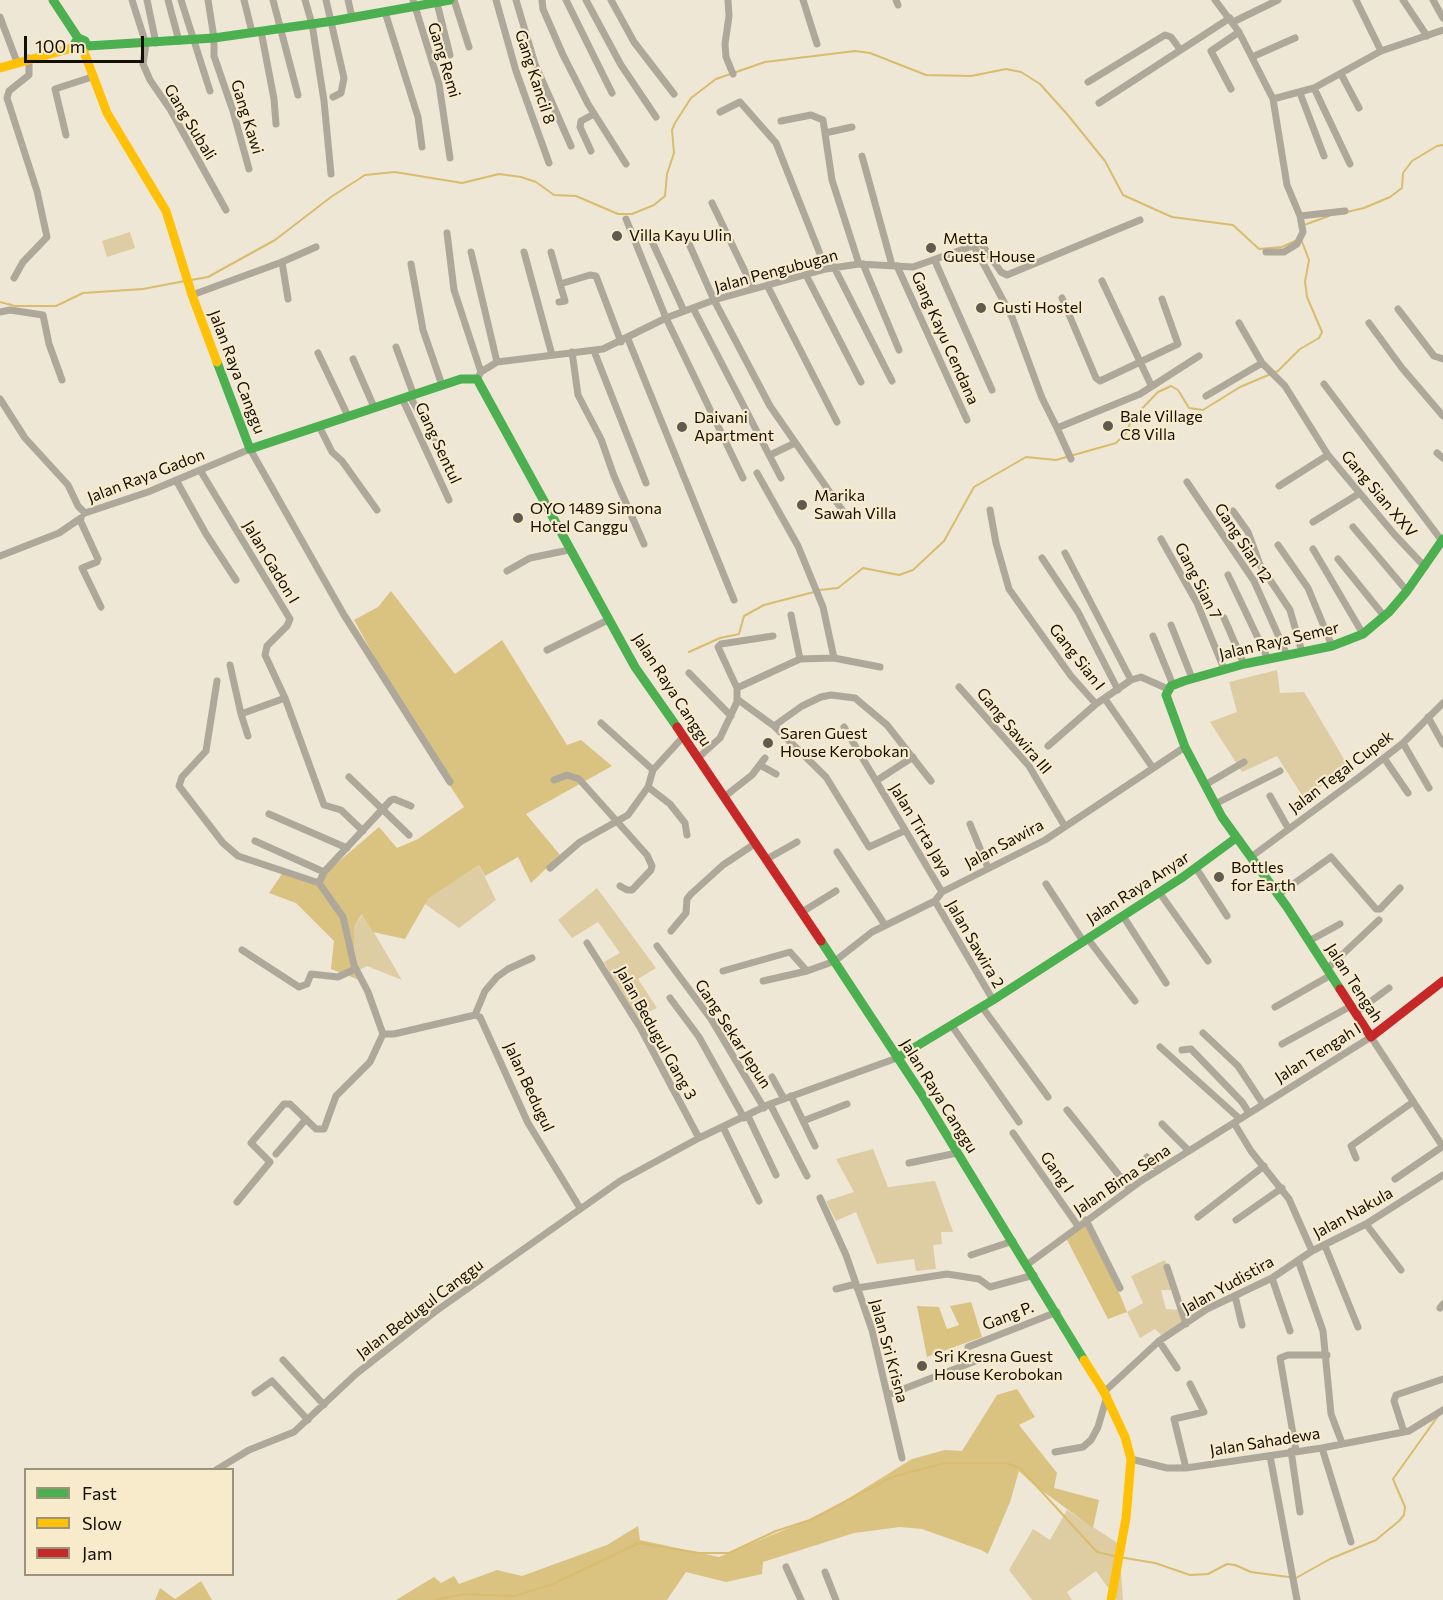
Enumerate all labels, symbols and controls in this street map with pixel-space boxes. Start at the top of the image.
street label: Gang Remi [423,20,465,100]
scale bar [27,24,147,62]
street label: Gang Kancil 8 [511,27,559,127]
text: 100 m [35,35,85,57]
street label: Gang Kawi [227,77,267,157]
street label: Gang Subali [160,80,220,164]
place label: Villa Kayu Ulin [629,226,732,246]
marker: Villa Kayu Ulin [610,229,624,243]
place label: Metta Guest House [943,229,1035,267]
marker: Metta Guest House [924,241,938,255]
street label: Jalan Pengubugan [712,245,840,297]
street label: Gang Kayu Cendana [907,268,983,408]
place label: Gusti Hostel [993,298,1082,318]
marker: Gusti Hostel [974,301,988,315]
street label: Jalan Raya Canggu [205,307,269,437]
street label: Gang Sentul [411,399,465,487]
place label: Bale Village C8 Villa [1120,407,1203,445]
place label: Daivani Apartment [694,408,774,446]
marker: Bale Village C8 Villa [1101,419,1115,433]
marker: Daivani Apartment [675,420,689,434]
street label: Jalan Raya Gadon [85,445,207,507]
street label: Gang Sian XXV [1337,447,1421,541]
place label: Marika Sawah Villa [814,486,896,524]
marker: Marika Sawah Villa [795,498,809,512]
place label: OYO 1489 Simona Hotel Canggu [530,499,662,537]
street label: Gang Sian 12 [1210,500,1276,586]
marker: OYO 1489 Simona Hotel Canggu [511,511,525,525]
street label: Jalan Gadon I [239,517,303,607]
street label: Gang Sian 7 [1170,539,1226,623]
street label: Jalan Raya Semer [1217,618,1341,664]
street label: Gang Sian I [1045,620,1109,694]
street label: Jalan Raya Canggu [628,630,716,750]
street label: Gang Sawira III [972,684,1056,778]
place label: Saren Guest House Kerobokan [780,724,909,762]
street label: Jalan Tegal Cupek [1285,727,1397,817]
marker: Saren Guest House Kerobokan [761,736,775,750]
street label: Jalan Tirta Jaya [886,780,956,880]
street label: Jalan Sawira [961,815,1047,873]
street label: Jalan Raya Anyar [1083,848,1193,928]
place label: Bottles for Earth [1231,858,1296,896]
marker: Bottles for Earth [1212,870,1226,884]
street label: Jalan Sawira 2 [942,896,1008,992]
street label: Jalan Tengah [1321,940,1387,1026]
street label: Jalan Bedugul Gang 3 [611,963,701,1103]
street label: Gang Sekar Jepun [691,976,775,1092]
street label: Jalan Tengah I [1271,1019,1365,1087]
street label: Jalan Raya Canggu [896,1035,982,1157]
street label: Jalan Bedugul [500,1039,558,1135]
street label: Jalan Bima Sena [1070,1140,1174,1220]
street label: Gang I [1036,1148,1078,1196]
street label: Jalan Nakula [1310,1183,1396,1243]
street label: Jalan Yudistira [1179,1252,1277,1318]
street label: Jalan Bedugul Canggu [353,1255,487,1363]
street label: Jalan Sri Krisna [866,1297,912,1405]
street label: Gang P. [980,1298,1036,1334]
place label: Sri Kresna Guest House Kerobokan [934,1347,1063,1385]
marker: Sri Kresna Guest House Kerobokan [915,1359,929,1373]
street label: Jalan Sahadewa [1208,1424,1322,1460]
legend [24,1468,234,1576]
text: Fast [82,1482,117,1504]
text: Slow [82,1512,122,1534]
text: Jam [82,1542,112,1564]

